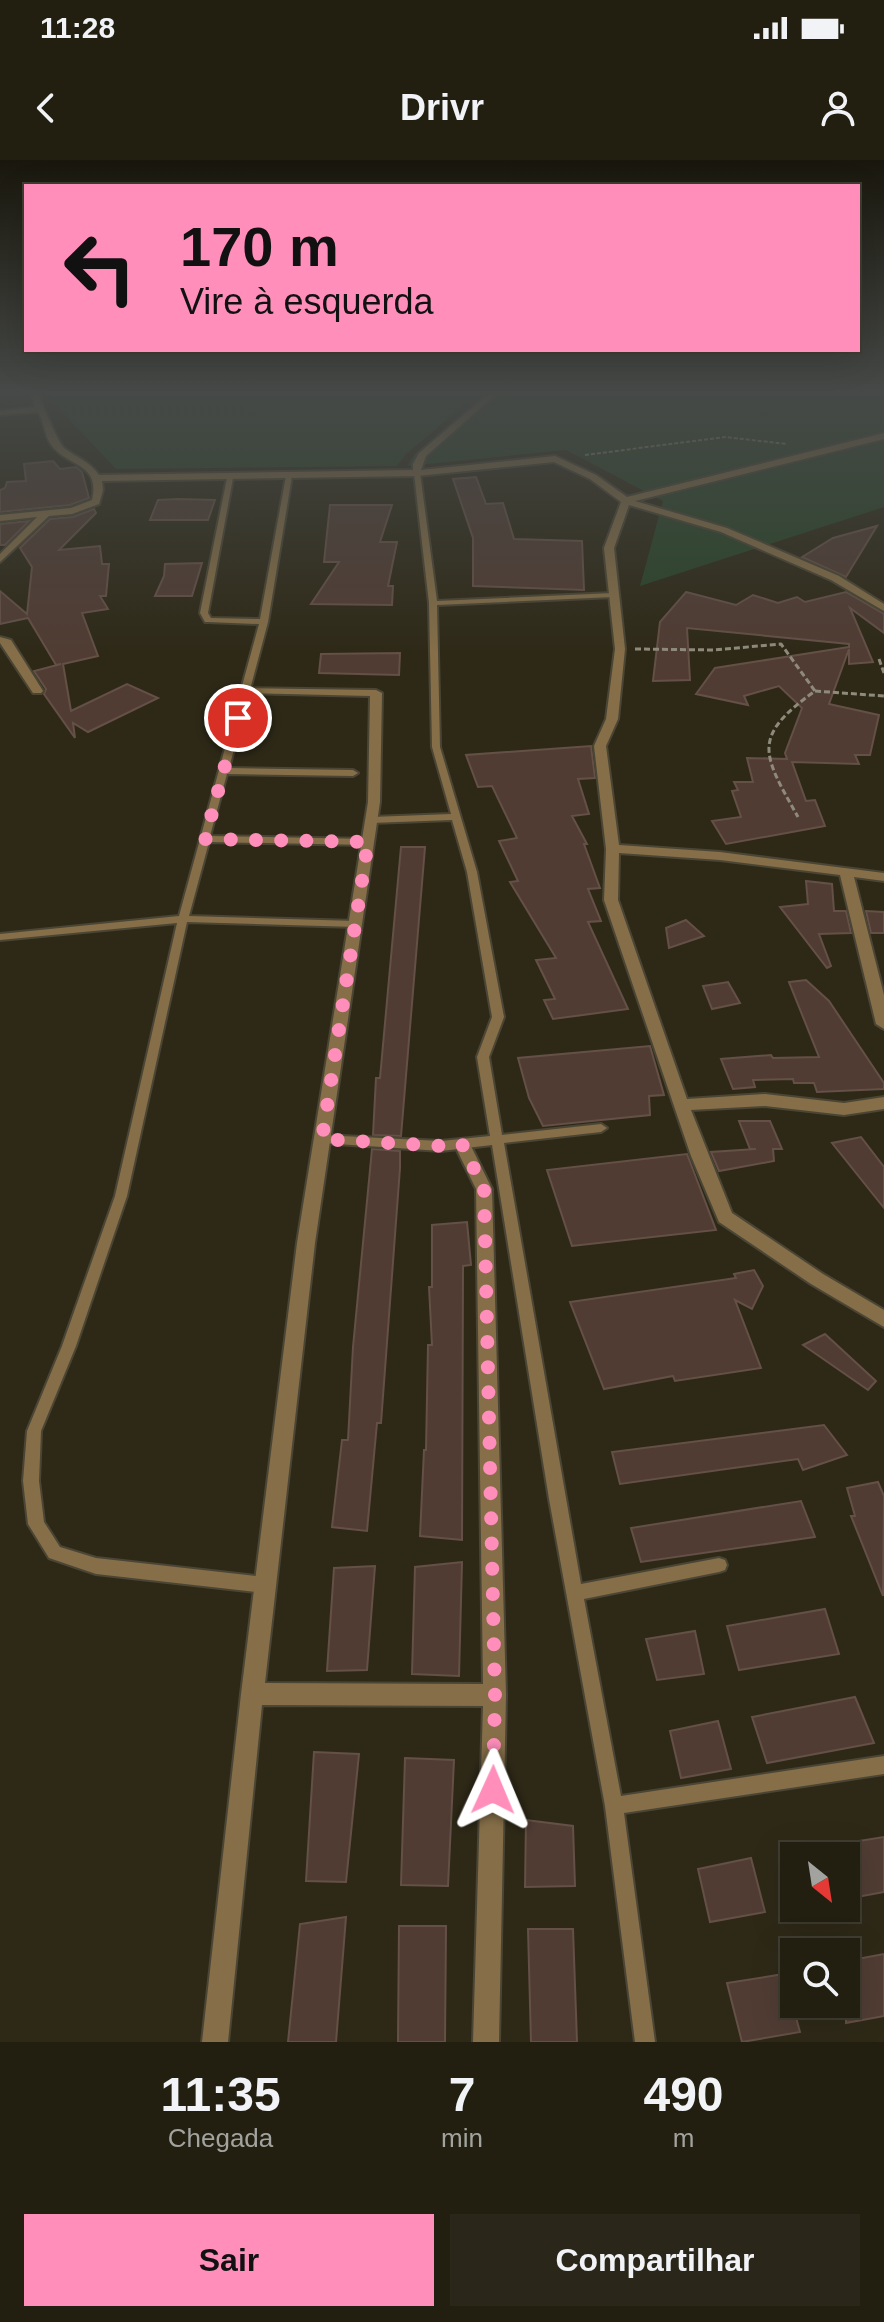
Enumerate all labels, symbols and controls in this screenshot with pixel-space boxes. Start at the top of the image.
text: 11:28 [40,11,115,44]
icon: back [24,86,68,130]
icon: person [816,86,860,130]
text: Drivr [400,87,484,128]
text: 170 m [180,215,339,278]
icon: left [48,216,152,320]
text: Vire à esquerda [180,281,434,322]
pin [204,684,272,752]
icon: arrive [216,696,260,740]
position arrow [451,1748,535,1832]
north arrow [780,1842,860,1922]
map controls [780,1842,860,2018]
button: search [780,1938,860,2018]
text: 11:35 [160,2068,281,2121]
text: 7 [449,2068,475,2121]
text: 490 [643,2068,724,2121]
text: Chegada [168,2123,273,2153]
text: min [441,2123,483,2153]
text: m [673,2123,694,2153]
button: Sair [24,2214,434,2306]
button: Compartilhar [450,2214,860,2306]

